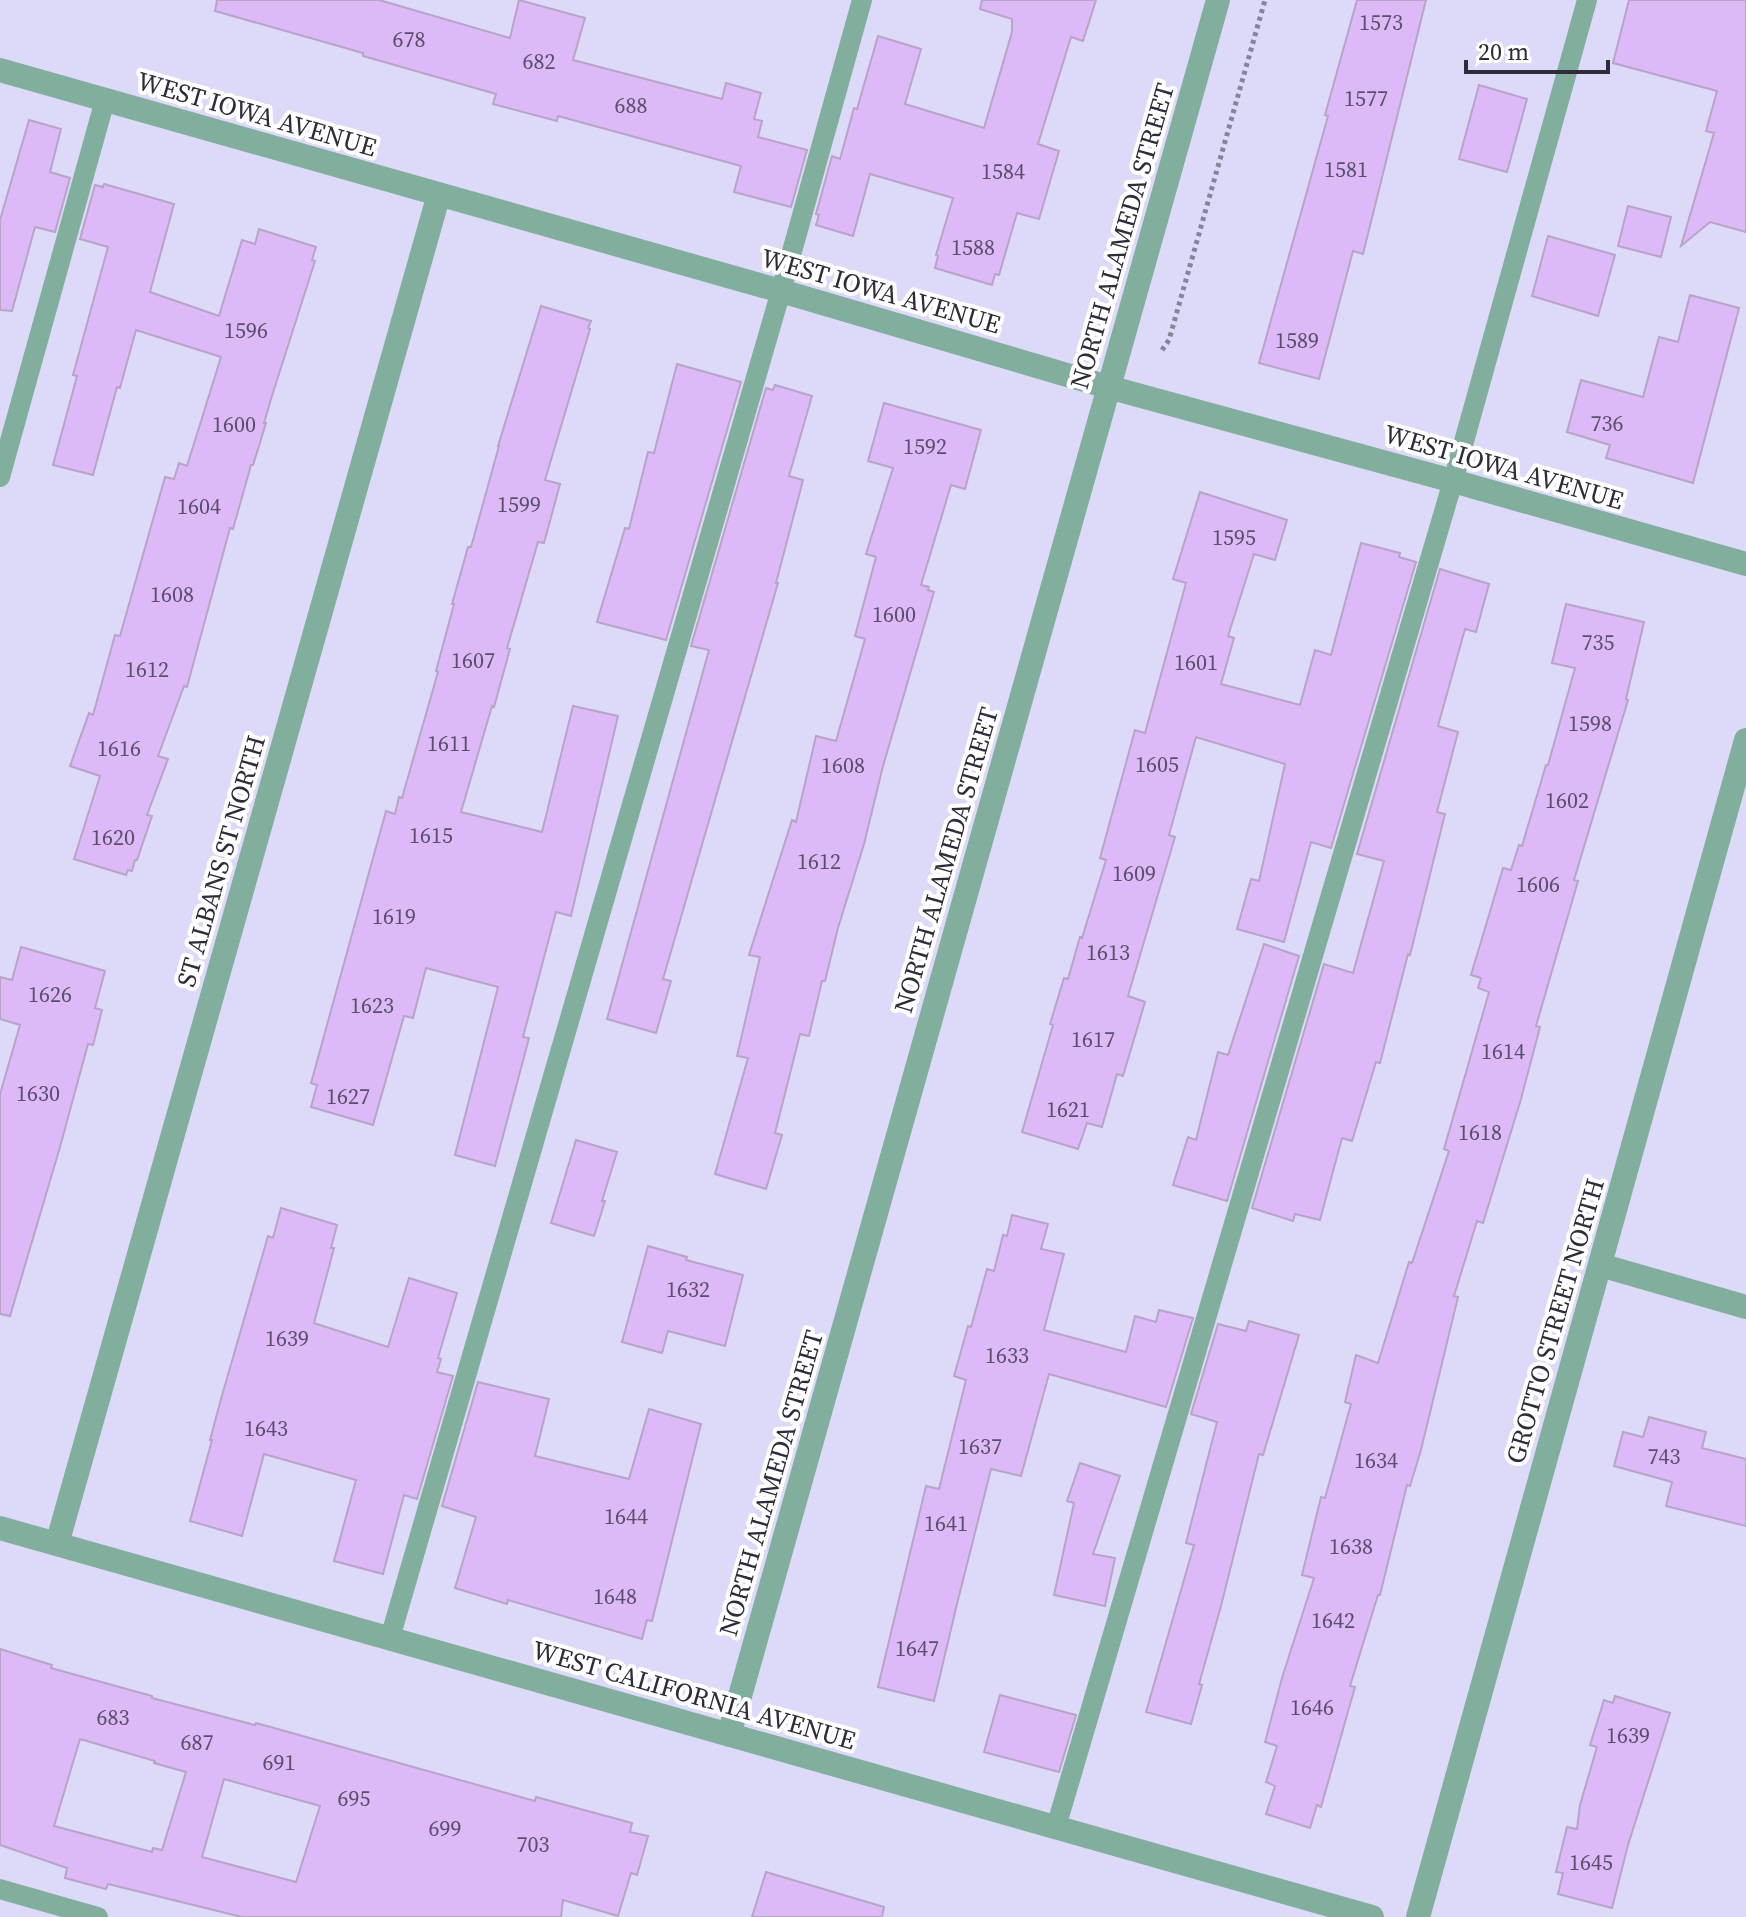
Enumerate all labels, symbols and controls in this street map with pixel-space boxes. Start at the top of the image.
house number: 1573 [1359,7,1403,37]
house number: 678 [392,24,426,54]
scale bar [1466,24,1608,74]
text: 20 m [1478,35,1529,68]
house number: 682 [522,46,556,76]
street label: WEST IOWA AVENUE [133,63,381,165]
street label: NORTH ALAMEDA STREET [1061,79,1183,393]
house number: 1577 [1344,83,1388,113]
house number: 688 [614,90,648,120]
house number: 1581 [1324,154,1368,184]
house number: 1584 [981,156,1025,186]
house number: 1588 [951,232,995,262]
street label: WEST IOWA AVENUE [757,240,1005,342]
house number: 1596 [224,315,268,345]
house number: 1589 [1275,325,1319,355]
house number: 736 [1590,408,1624,438]
house number: 1600 [212,409,256,439]
street label: WEST IOWA AVENUE [1380,416,1628,518]
house number: 1592 [903,431,947,461]
house number: 1599 [497,489,541,519]
house number: 1604 [177,491,221,521]
house number: 1595 [1212,522,1256,552]
house number: 1608 [150,579,194,609]
house number: 1600 [872,599,916,629]
house number: 735 [1581,627,1615,657]
house number: 1607 [451,645,495,675]
house number: 1601 [1174,647,1218,677]
house number: 1612 [125,654,169,684]
street label: NORTH ALAMEDA STREET [885,703,1007,1017]
house number: 1598 [1568,708,1612,738]
house number: 1611 [427,728,471,758]
street label: ST ALBANS ST NORTH [168,731,274,991]
house number: 1616 [97,733,141,763]
house number: 1605 [1135,749,1179,779]
house number: 1608 [821,750,865,780]
house number: 1602 [1545,785,1589,815]
house number: 1615 [409,820,453,850]
house number: 1620 [91,822,135,852]
house number: 1612 [797,846,841,876]
house number: 1609 [1112,858,1156,888]
house number: 1606 [1516,869,1560,899]
house number: 1619 [372,901,416,931]
house number: 1613 [1086,937,1130,967]
house number: 1626 [28,979,72,1009]
house number: 1623 [350,990,394,1020]
house number: 1617 [1071,1024,1115,1054]
house number: 1614 [1481,1036,1525,1066]
house number: 1630 [16,1078,60,1108]
house number: 1627 [326,1081,370,1111]
house number: 1621 [1046,1094,1090,1124]
house number: 1618 [1458,1117,1502,1147]
street label: GROTTO STREET NORTH [1497,1174,1613,1468]
house number: 1632 [666,1274,710,1304]
house number: 1639 [265,1323,309,1353]
street label: NORTH ALAMEDA STREET [710,1326,832,1640]
house number: 1633 [985,1340,1029,1370]
house number: 1643 [244,1413,288,1443]
house number: 1637 [958,1431,1002,1461]
house number: 743 [1647,1441,1681,1471]
house number: 1634 [1354,1445,1398,1475]
house number: 1644 [604,1501,648,1531]
house number: 1641 [924,1508,968,1538]
house number: 1638 [1329,1531,1373,1561]
house number: 1648 [593,1581,637,1611]
house number: 1642 [1311,1605,1355,1635]
street label: WEST CALIFORNIA AVENUE [528,1632,860,1758]
house number: 1647 [895,1633,939,1663]
house number: 1646 [1290,1692,1334,1722]
house number: 683 [96,1702,130,1732]
house number: 1639 [1606,1720,1650,1750]
house number: 687 [180,1727,214,1757]
house number: 691 [262,1747,296,1777]
house number: 695 [337,1783,371,1813]
house number: 699 [428,1813,462,1843]
house number: 703 [516,1829,550,1859]
house number: 1645 [1569,1847,1613,1877]

